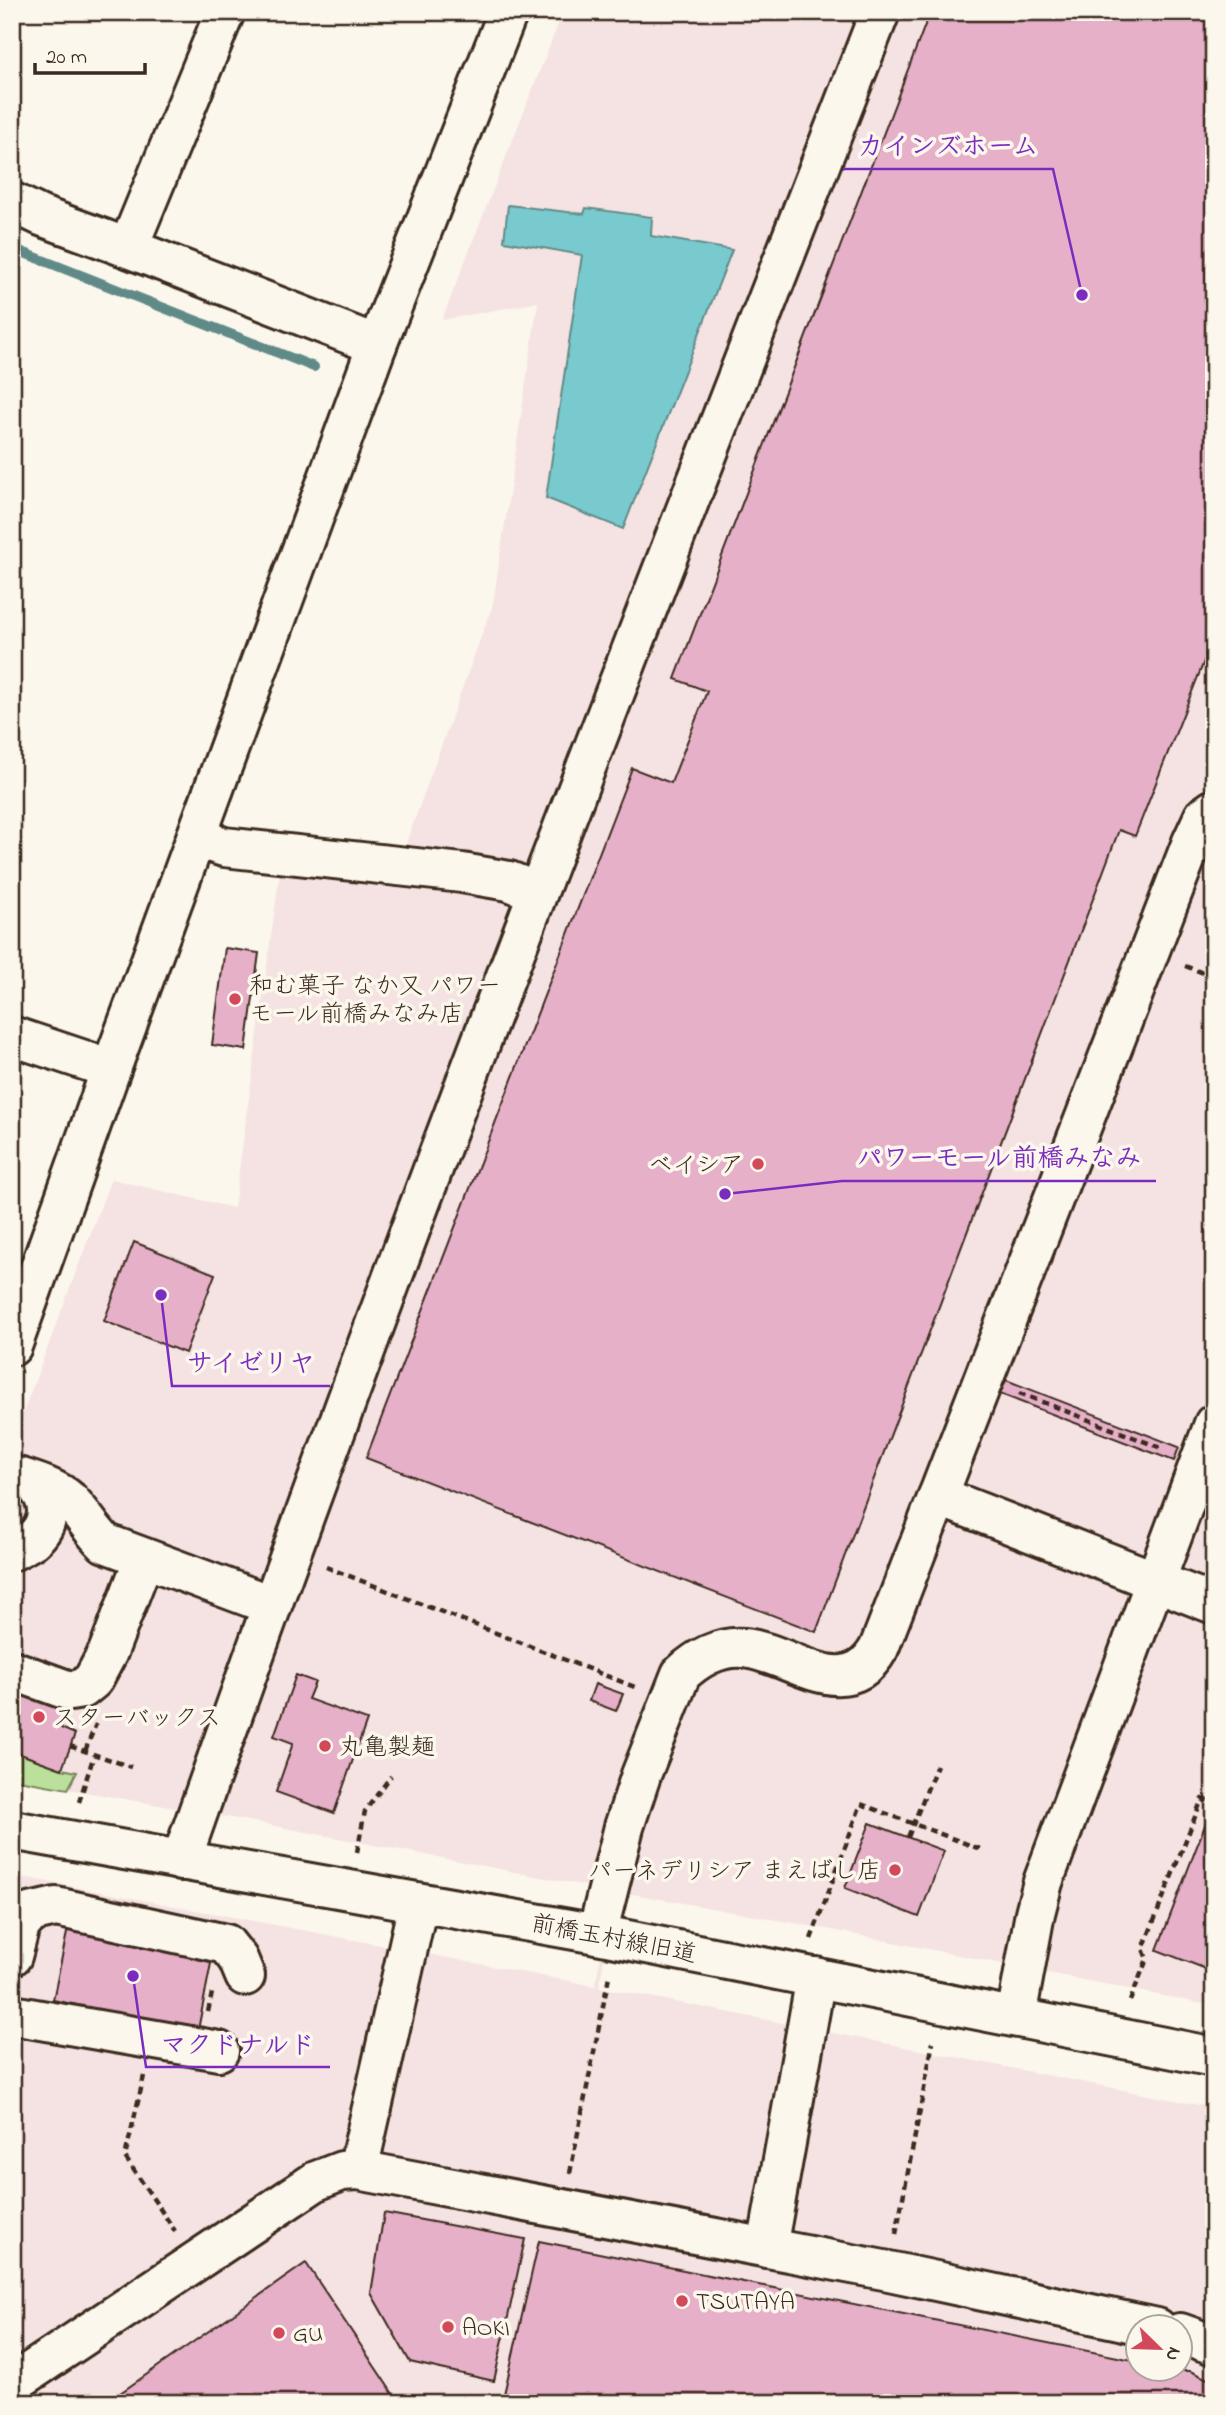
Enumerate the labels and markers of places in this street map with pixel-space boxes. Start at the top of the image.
callout: カインズホーム [843,122,1053,169]
place label: 和む菓子 なか又 パワー モール前橋みなみ店 [249,970,501,1033]
marker: 和む菓子 なか又 パワー モール前橋みなみ店 [227,991,243,1007]
callout: パワーモール前橋みなみ [842,1134,1156,1181]
place label: ベイシア [648,1149,744,1184]
marker: ベイシア [750,1156,766,1172]
callout: サイゼリヤ [172,1339,330,1386]
place label: スターバックス [53,1702,221,1737]
marker: スターバックス [31,1709,47,1725]
place label: 丸亀製麺 [339,1731,435,1766]
marker: 丸亀製麺 [317,1738,333,1754]
place label: パーネデリシア まえばし店 [588,1855,881,1890]
marker: パーネデリシア まえばし店 [887,1862,903,1878]
callout: マクドナルド [146,2020,330,2067]
place label: TSUTAYA [696,2286,795,2321]
marker: TSUTAYA [674,2293,690,2309]
place label: AOKI [462,2312,510,2347]
place label: GU [293,2318,323,2353]
marker: AOKI [440,2319,456,2335]
marker: GU [271,2325,287,2341]

